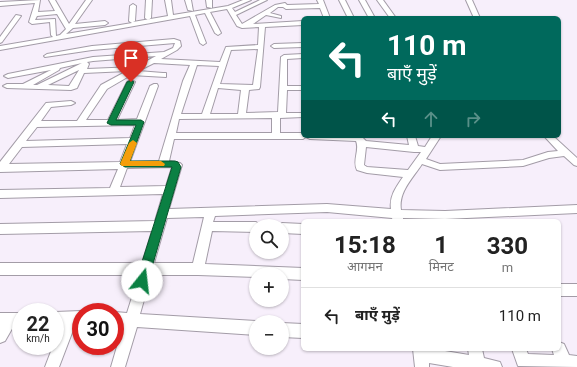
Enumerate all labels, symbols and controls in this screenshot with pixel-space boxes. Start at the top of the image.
text: 110 m [387,29,466,62]
icon: left [321,32,373,84]
pin [114,41,148,82]
icon: arrive [120,47,142,69]
text: बाएँ मुड़ें [387,63,437,84]
icon: left [378,108,400,130]
icon: ahead [420,108,442,130]
icon: right [462,108,484,130]
map controls [249,219,289,355]
button: search [249,219,289,259]
text: 15:18 [334,231,396,259]
text: 1 [434,231,448,259]
text: 330 [487,232,528,260]
text: आगमन [347,259,383,274]
text: मिनट [429,259,454,274]
position arrow [121,260,163,302]
text: m [502,260,513,275]
button: + [249,267,289,307]
speed limit sign: 30 [72,303,124,355]
icon: left [321,305,343,327]
text: बाएँ मुड़ें [355,306,400,324]
text: 110 m [499,307,541,325]
text: 22 [27,312,49,336]
button: − [249,315,289,355]
text: km/h [26,333,50,344]

